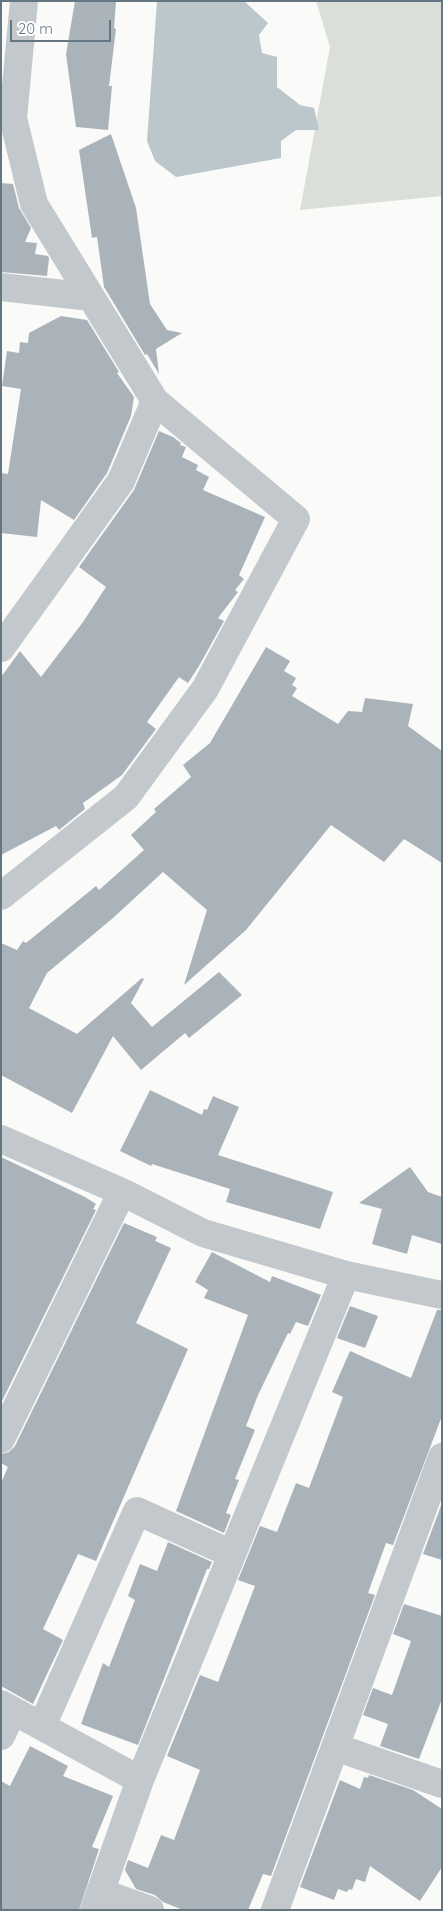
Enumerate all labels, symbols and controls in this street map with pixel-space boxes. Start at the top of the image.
scale bar [12,10,114,42]
text: 20 m [18,19,53,38]

